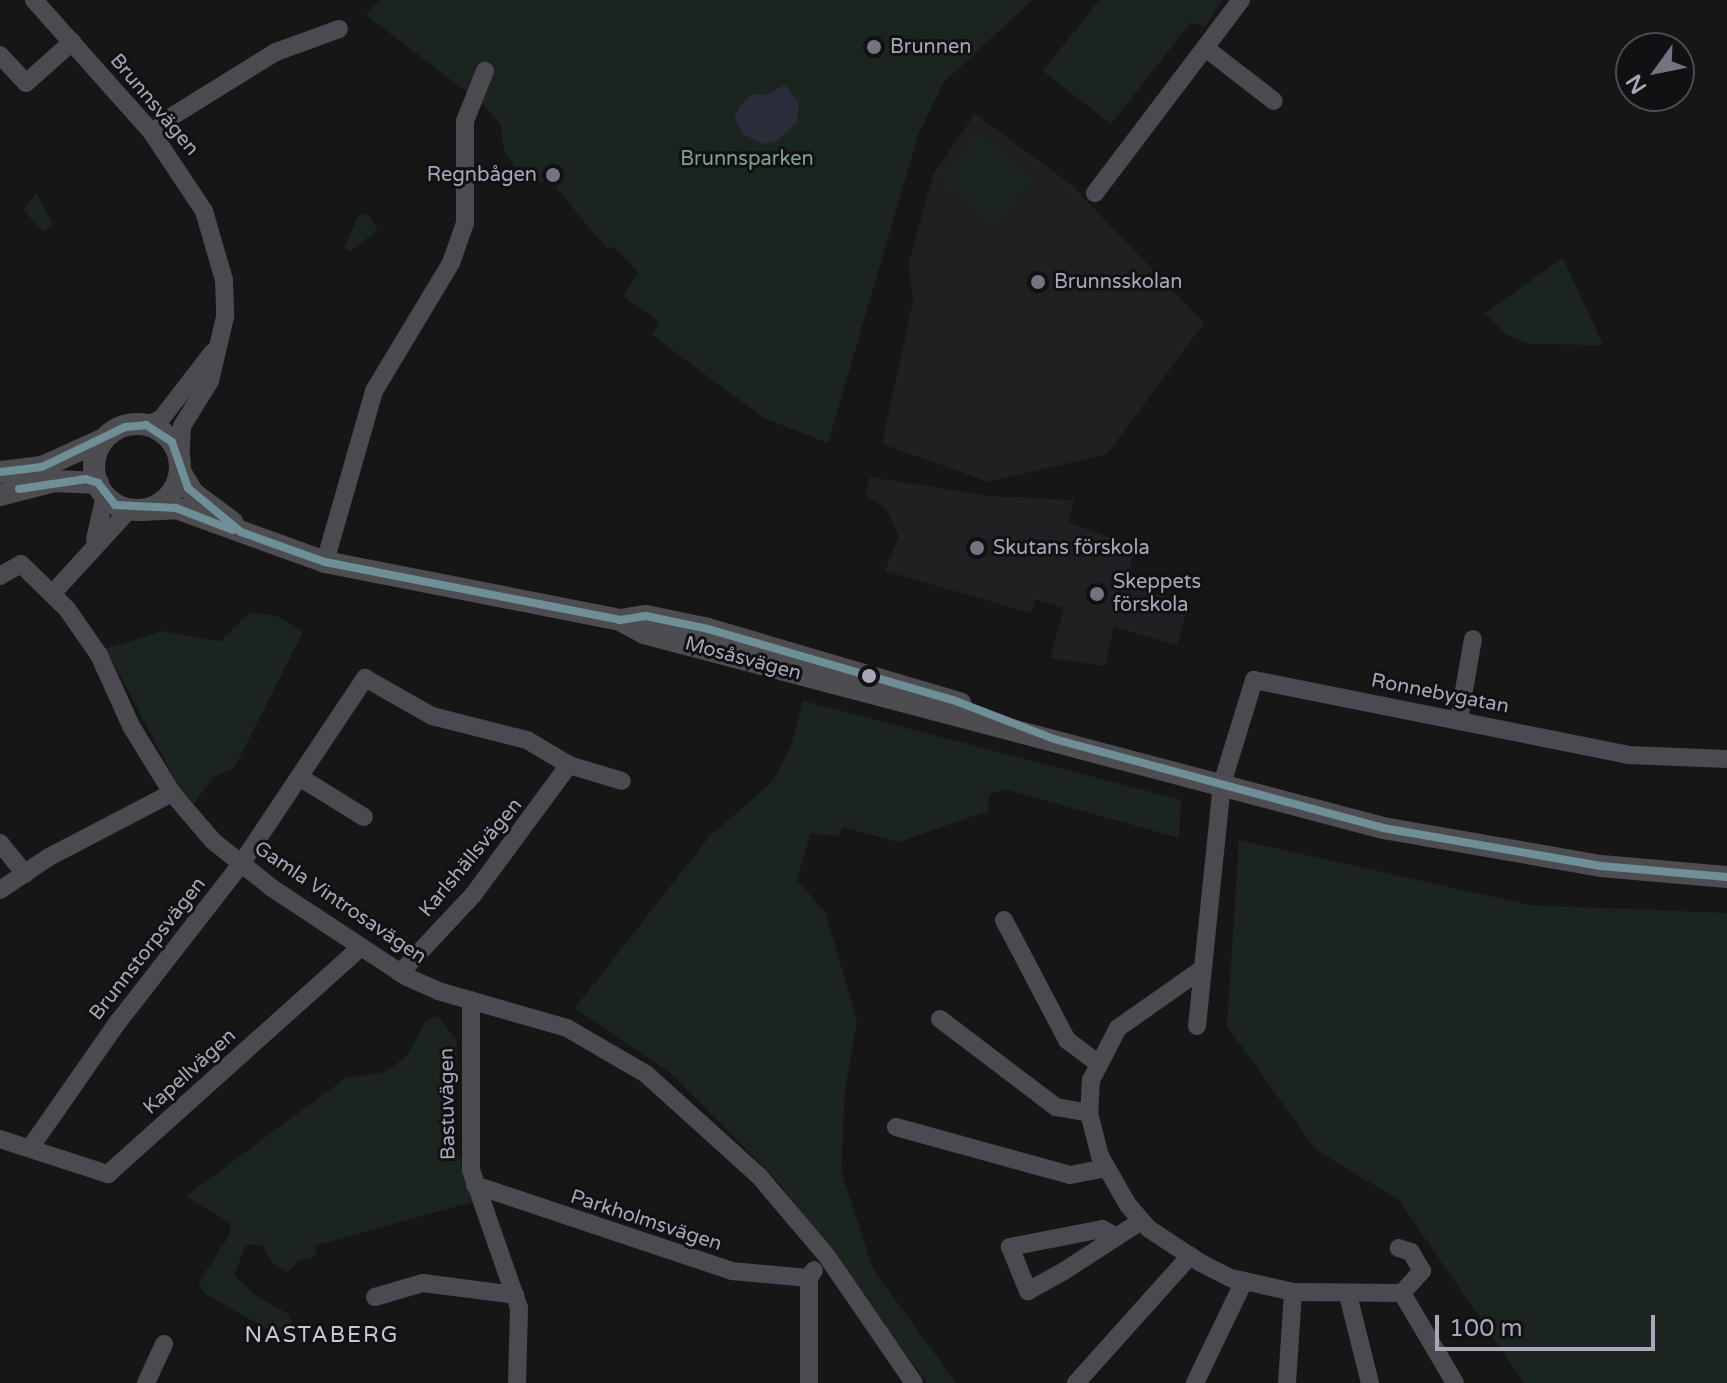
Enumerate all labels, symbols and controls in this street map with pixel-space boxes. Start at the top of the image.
north arrow [1615,32,1695,112]
place label: Brunnen [890,35,971,59]
marker: Brunnen [865,38,883,56]
street label: Brunnsvägen [105,49,203,161]
text: N [1621,69,1652,98]
park label: Brunnsparken [680,147,814,171]
place label: Regnbågen [427,163,537,187]
marker: Regnbågen [544,166,562,184]
place label: Brunnsskolan [1054,270,1182,294]
marker: Brunnsskolan [1029,273,1047,291]
place label: Skutans förskola [993,536,1150,560]
marker: Skutans förskola [968,539,986,557]
place label: Skeppets förskola [1113,570,1201,617]
marker: Skeppets förskola [1088,585,1106,603]
street label: Mosåsvägen [682,632,804,686]
unlabelled marker [861,668,877,684]
street label: Ronnebygatan [1369,669,1511,719]
street label: Karlshällsvägen [414,794,528,922]
street label: Gamla Vintrosavägen [249,836,431,970]
street label: Brunnstorpsvägen [85,873,211,1025]
street label: Kapellvägen [139,1024,241,1120]
street label: Bastuvägen [435,1048,461,1160]
street label: Parkholmsvägen [567,1185,725,1257]
scale bar [1439,1299,1659,1349]
text: 100 m [1449,1314,1523,1343]
district label: NASTABERG [245,1323,399,1349]

